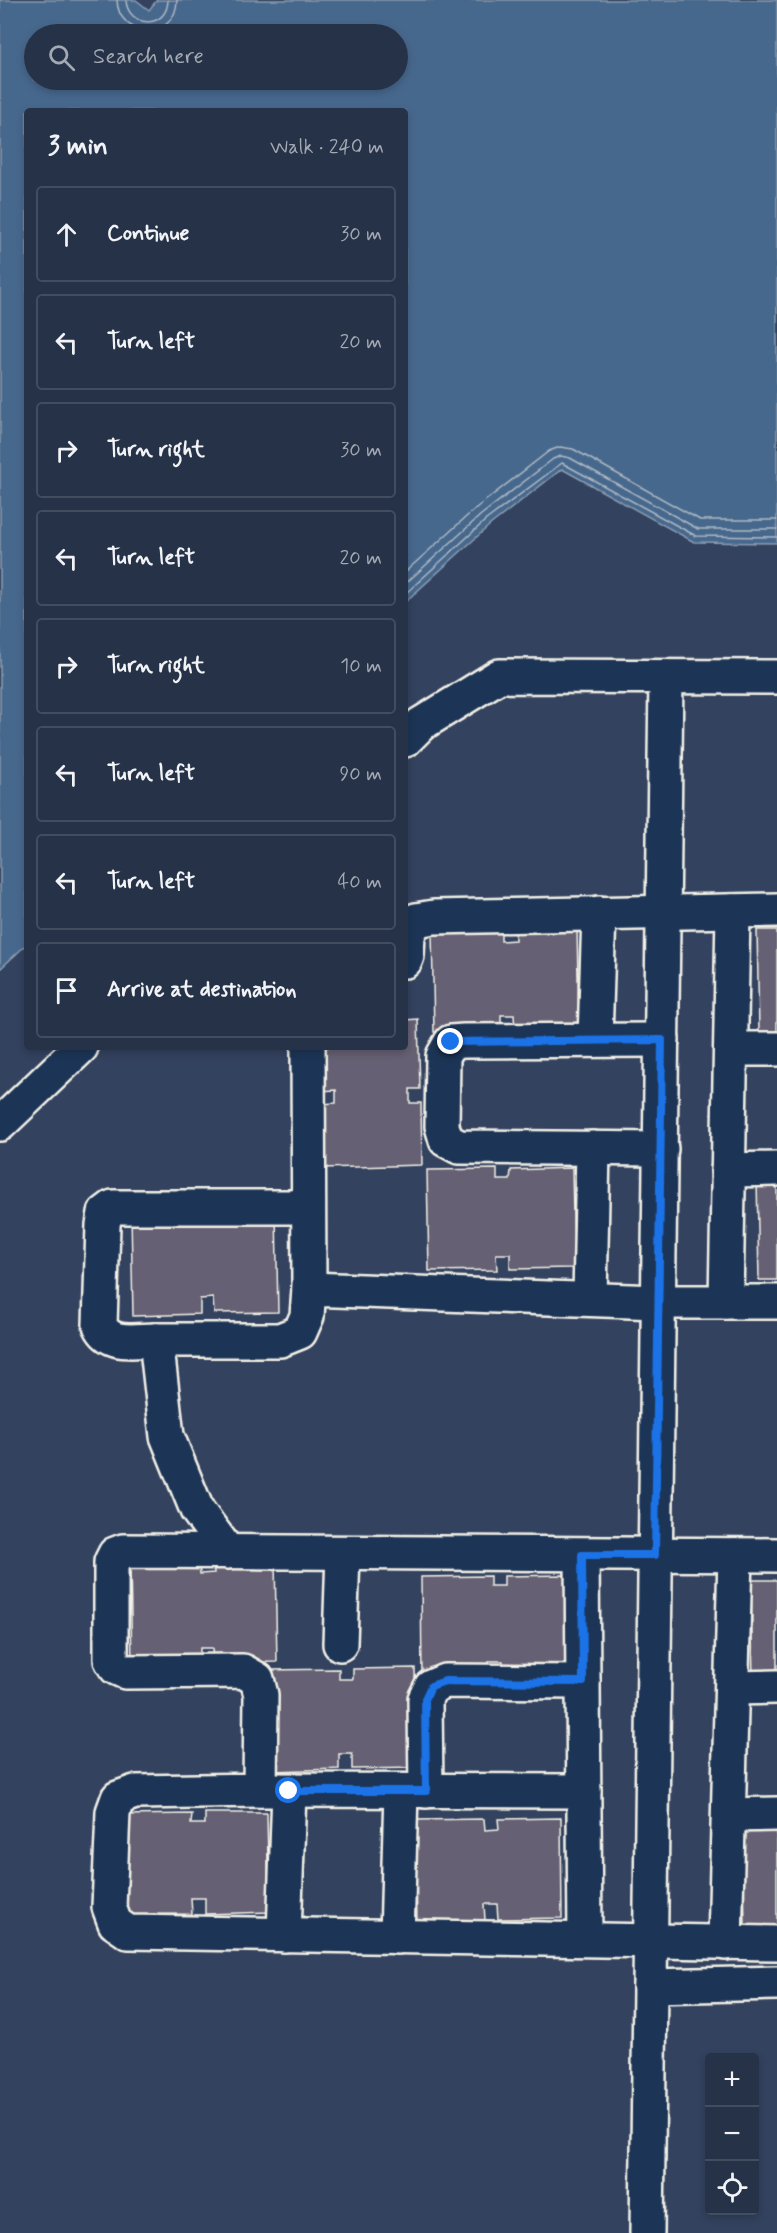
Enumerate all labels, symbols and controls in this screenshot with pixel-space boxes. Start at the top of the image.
search box [24,24,408,90]
icon: search [45,41,78,74]
text: Search here [93,43,204,71]
text: 3 min [48,130,108,164]
text: Walk · 240 m [270,134,384,161]
icon: ahead [50,218,83,251]
text: Continue [107,220,189,248]
text: 30 m [340,221,382,248]
icon: left [50,326,83,359]
text: Turn left [107,328,195,356]
text: 20 m [339,329,382,356]
icon: right [50,434,83,467]
text: Turn right [107,436,205,464]
text: 30 m [340,437,382,464]
icon: left [50,542,83,575]
text: Turn left [107,544,195,572]
text: 20 m [339,545,382,572]
icon: right [50,650,83,683]
text: Turn right [107,652,205,680]
text: 10 m [340,653,382,680]
icon: left [50,758,83,791]
text: Turn left [107,760,195,788]
text: 90 m [339,761,382,788]
icon: left [50,866,83,899]
text: Turn left [107,868,195,896]
text: 40 m [338,869,382,896]
icon: arrive [50,974,83,1007]
text: Arrive at destination [107,976,297,1004]
route end [437,1028,463,1054]
route start [275,1777,301,1803]
map controls [705,2053,759,2215]
button: + [705,2053,759,2107]
button: − [705,2107,759,2161]
button: locate [705,2161,759,2215]

